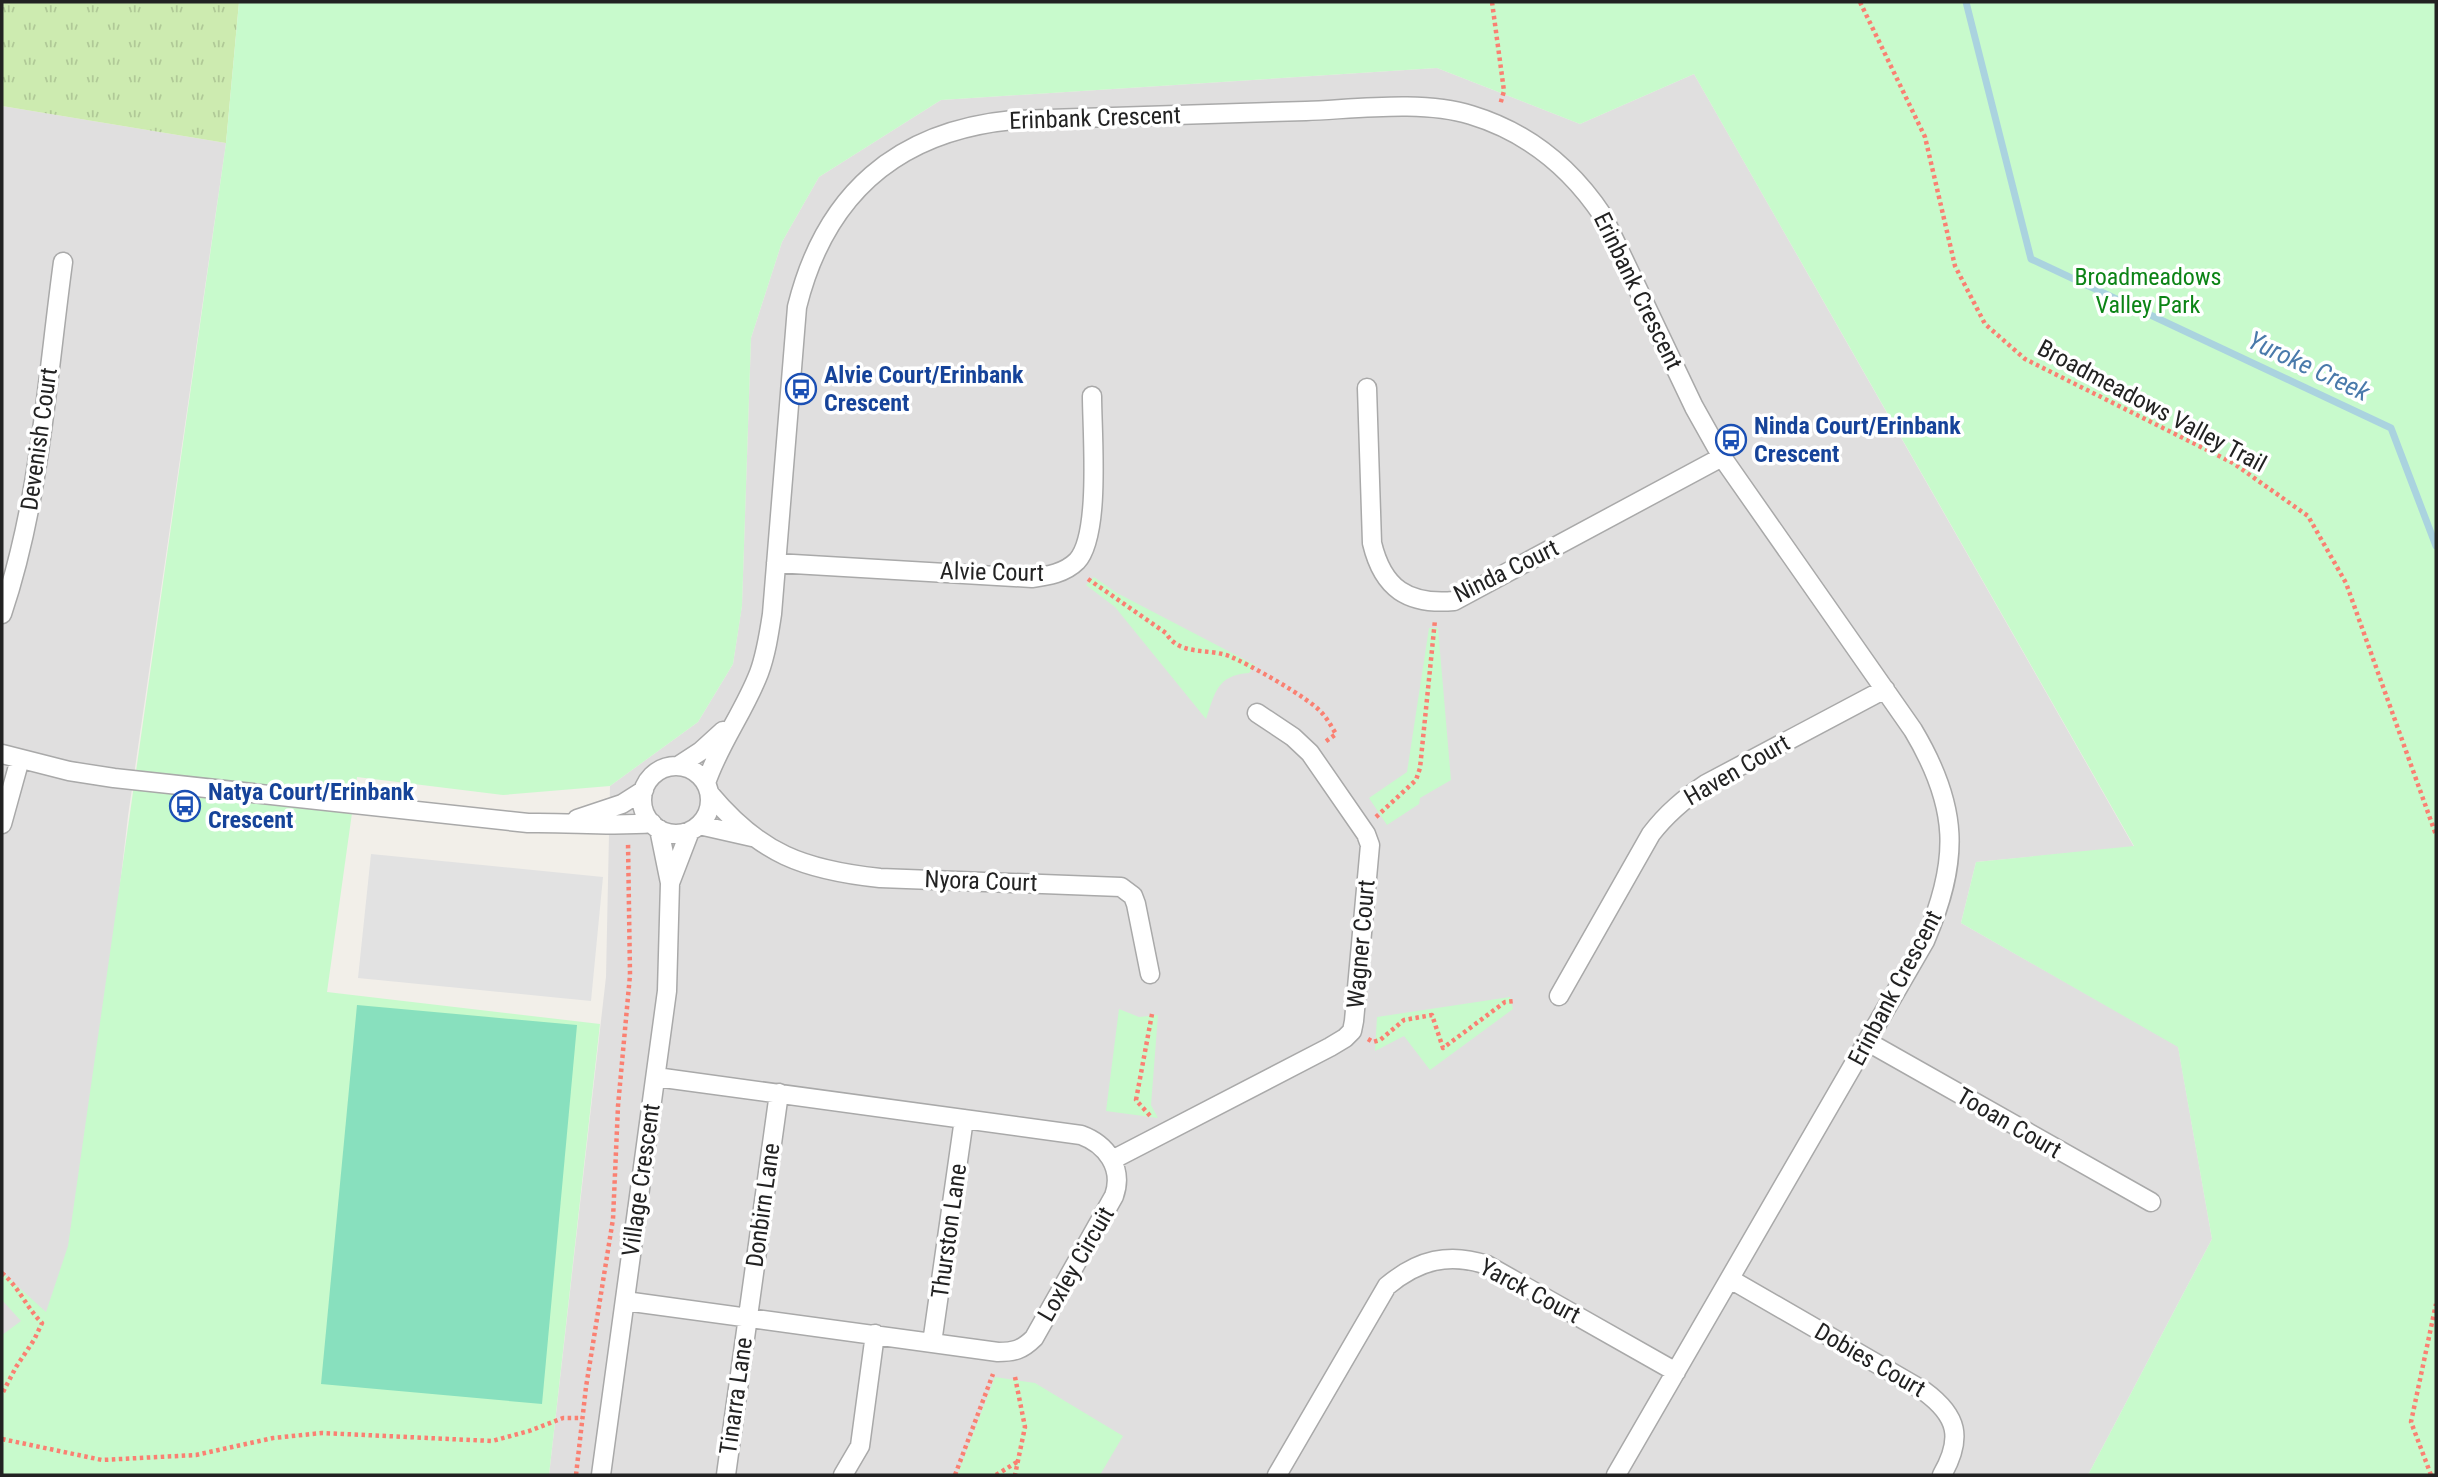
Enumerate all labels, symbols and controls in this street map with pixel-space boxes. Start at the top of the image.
street label: Erinbank Crescent [1009,101,1181,135]
street label: Erinbank Crescent [1588,208,1688,374]
park label: Broadmeadows Valley Park [2075,263,2221,319]
water label: Yuroke Creek [2243,325,2375,407]
street label: Broadmeadows Valley Trail [2033,334,2271,478]
place label: Alvie Court/Erinbank Crescent [824,361,1024,417]
street label: Devenish Court [15,366,63,512]
bus stop icon: Alvie Court/Erinbank Crescent [784,372,818,406]
place label: Ninda Court/Erinbank Crescent [1754,412,1961,468]
bus stop icon: Ninda Court/Erinbank Crescent [1714,423,1748,457]
street label: Ninda Court [1449,534,1563,608]
street label: Alvie Court [940,557,1044,587]
street label: Haven Court [1679,729,1795,811]
place label: Natya Court/Erinbank Crescent [208,778,415,834]
bus stop icon: Natya Court/Erinbank Crescent [168,789,202,823]
street label: Nyora Court [924,865,1038,897]
street label: Wagner Court [1341,878,1381,1010]
street label: Erinbank Crescent [1842,906,1948,1070]
street label: Tooan Court [1952,1082,2066,1164]
street label: Village Crescent [616,1102,666,1258]
street label: Donbirn Lane [740,1141,786,1269]
street label: Thurston Lane [926,1162,972,1300]
street label: Loxley Circuit [1032,1202,1120,1326]
street label: Yarck Court [1475,1253,1585,1329]
street label: Dobies Court [1810,1317,1930,1403]
street label: Tinarra Lane [714,1336,758,1456]

